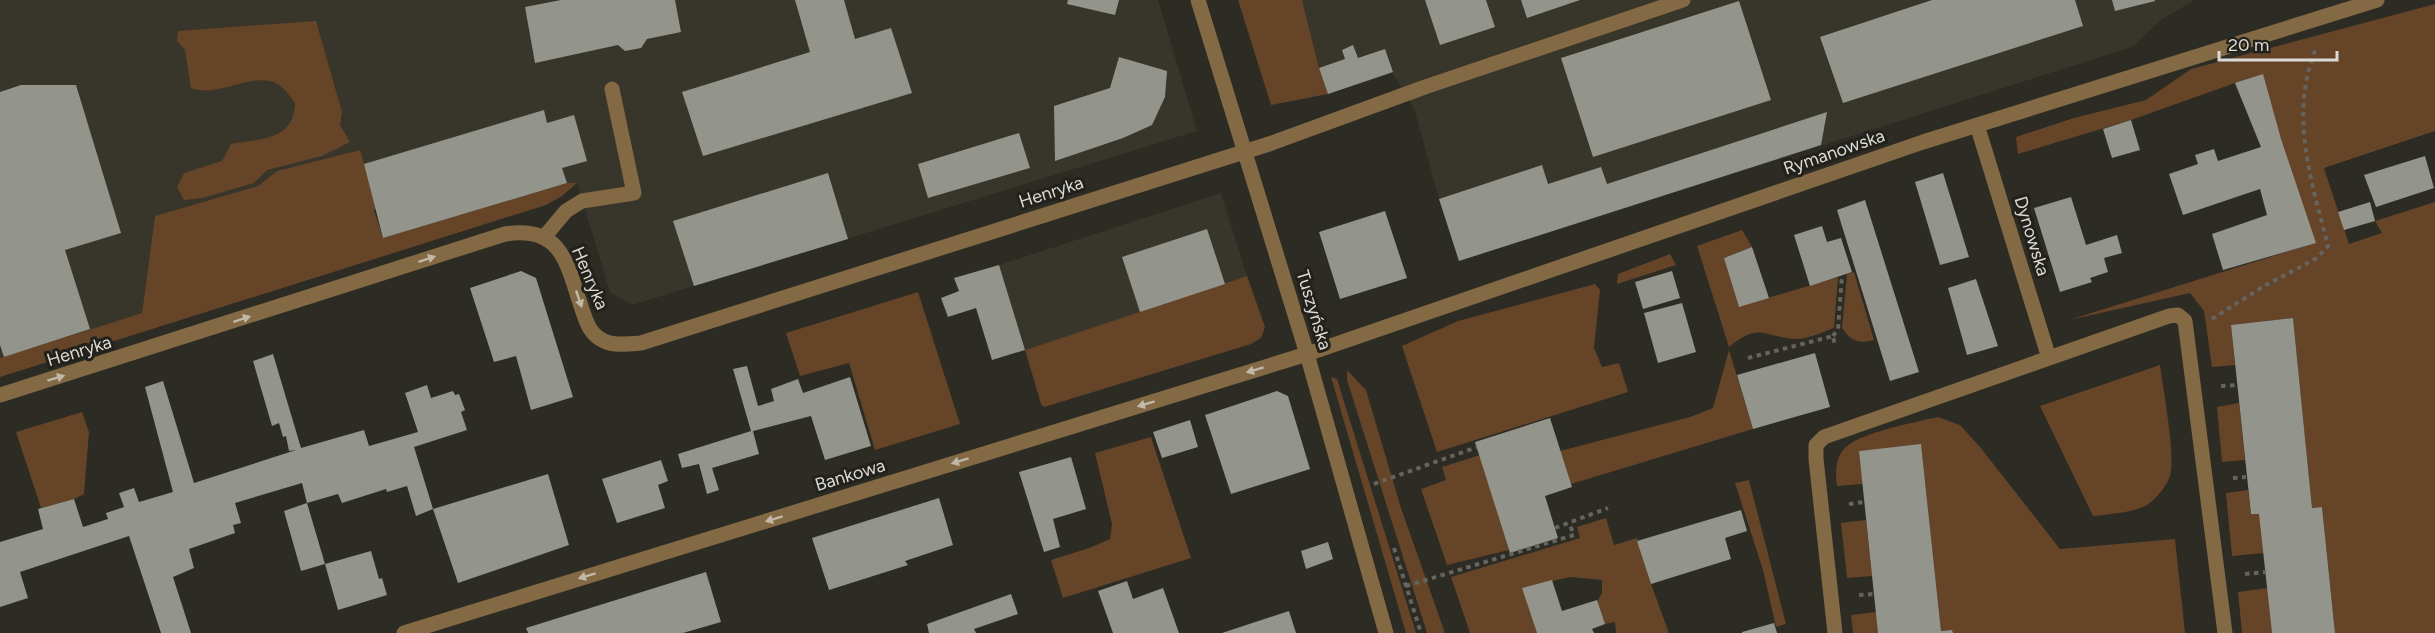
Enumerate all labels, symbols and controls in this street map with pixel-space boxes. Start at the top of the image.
scale bar [2219,24,2338,62]
text: 20 m [2228,34,2269,56]
street label: Rymanowska [1780,124,1888,180]
street label: Henryka [1016,171,1086,213]
street label: Dynowska [2009,193,2055,279]
street label: Henryka [567,243,613,313]
one-way arrow [418,254,436,263]
street label: Tuszyńska [1291,268,1337,352]
one-way arrow [574,290,584,308]
one-way arrow [233,314,251,323]
street label: Henryka [44,331,114,371]
one-way arrow [1246,366,1264,375]
one-way arrow [47,373,65,382]
one-way arrow [1137,400,1155,409]
street label: Bankowa [812,454,888,496]
one-way arrow [951,457,969,466]
one-way arrow [765,515,783,524]
one-way arrow [578,572,596,581]

